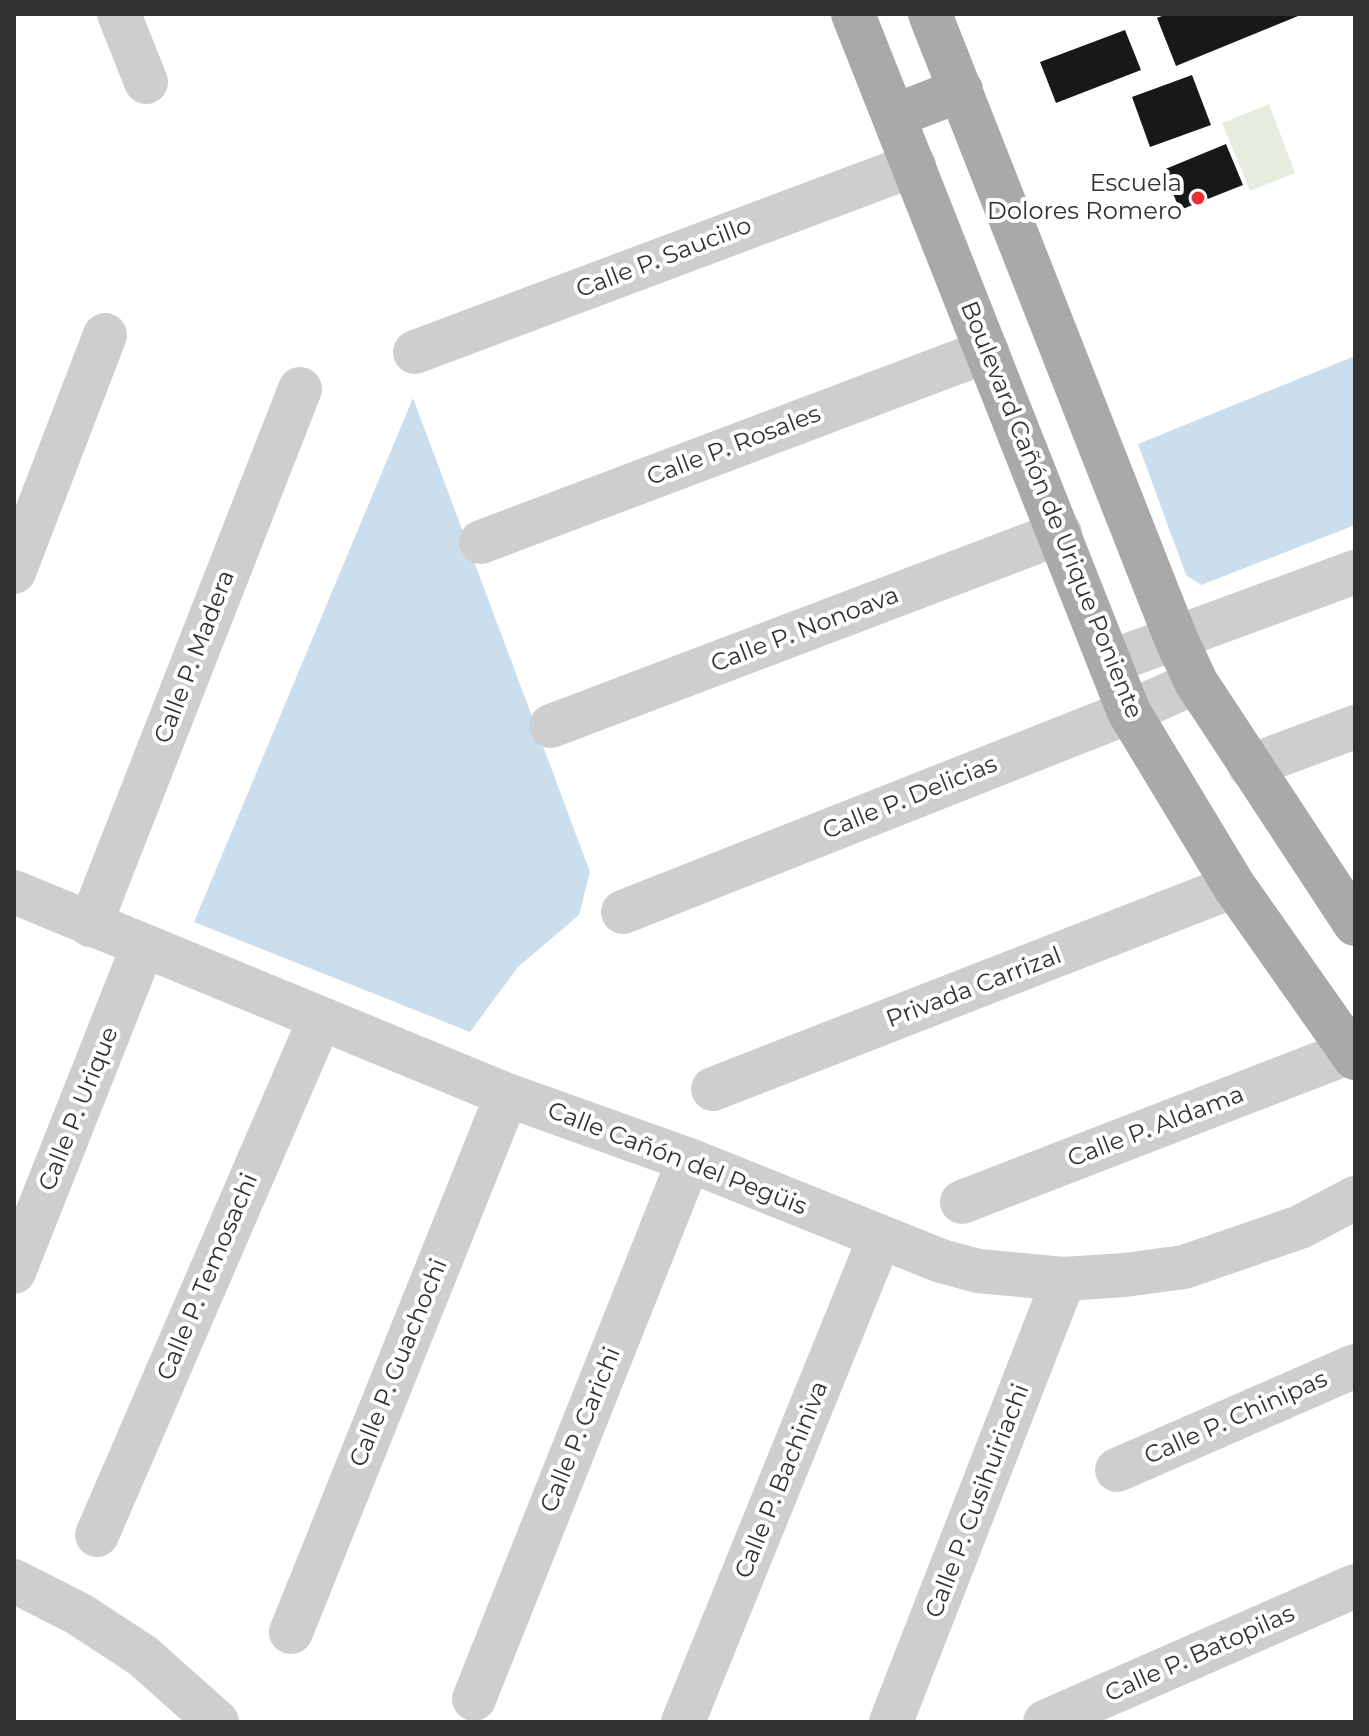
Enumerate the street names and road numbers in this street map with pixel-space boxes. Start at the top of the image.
street label: Calle P. Saucillo [572,211,756,305]
street label: Boulevard Cañón de Urique Poniente [954,297,1148,723]
street label: Calle P. Rosales [643,400,825,492]
street label: Calle P. Madera [149,566,241,748]
street label: Calle P. Nonoava [707,581,903,679]
street label: Calle P. Delicias [819,750,1001,846]
street label: Privada Carrizal [882,941,1066,1035]
street label: Calle P. Urique [33,1023,125,1195]
street label: Calle P. Aldama [1064,1080,1248,1174]
street label: Calle Cañón del Pegüis [543,1096,811,1222]
street label: Calle P. Temosachi [151,1169,265,1385]
street label: Calle P. Guachochi [344,1255,454,1471]
street label: Calle P. Carichi [535,1343,627,1517]
street label: Calle P. Chinipas [1140,1365,1332,1471]
street label: Calle P. Bachiniva [729,1377,835,1583]
street label: Calle P. Cusihuiriachi [920,1380,1036,1622]
street label: Calle P. Batopilas [1101,1599,1299,1709]

